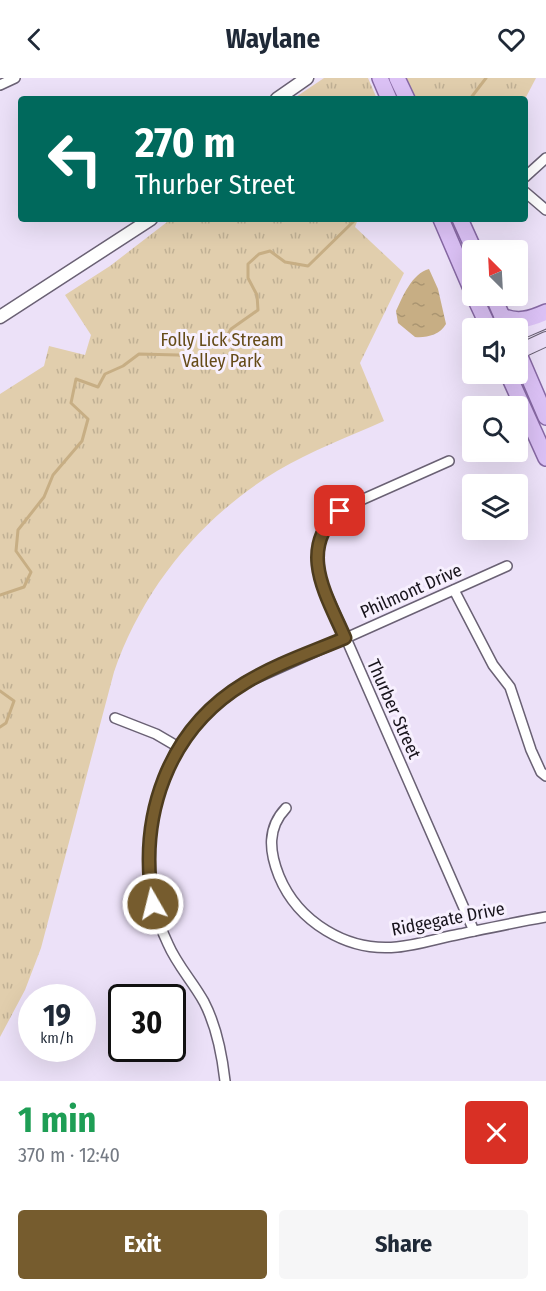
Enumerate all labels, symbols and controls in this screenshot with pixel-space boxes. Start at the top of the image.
icon: back [18,23,51,56]
text: Waylane [226,23,320,55]
icon: heart [495,23,528,56]
text: 270 m [135,118,235,168]
icon: left [36,120,114,198]
text: Thurber Street [135,169,295,201]
north arrow [462,240,528,306]
map controls [462,240,528,540]
button: sound [462,318,528,384]
park label: Folly Lick Stream Valley Park [160,329,284,372]
button: search [462,396,528,462]
button: layers [462,474,528,540]
pin [314,485,365,536]
icon: arrive [323,494,356,527]
street label: Philmont Drive [357,559,465,623]
street label: Thurber Street [362,656,426,762]
position arrow [121,872,185,936]
street label: Ridgegate Drive [390,897,507,941]
speed limit sign: 30 [108,984,186,1062]
text: 19 [43,998,71,1034]
text: km/h [40,1029,74,1047]
text: 1 min [18,1098,96,1142]
button: close [465,1101,528,1164]
text: 370 m · 12:40 [18,1143,120,1167]
button: Exit [18,1210,267,1279]
button: Share [279,1210,528,1279]

